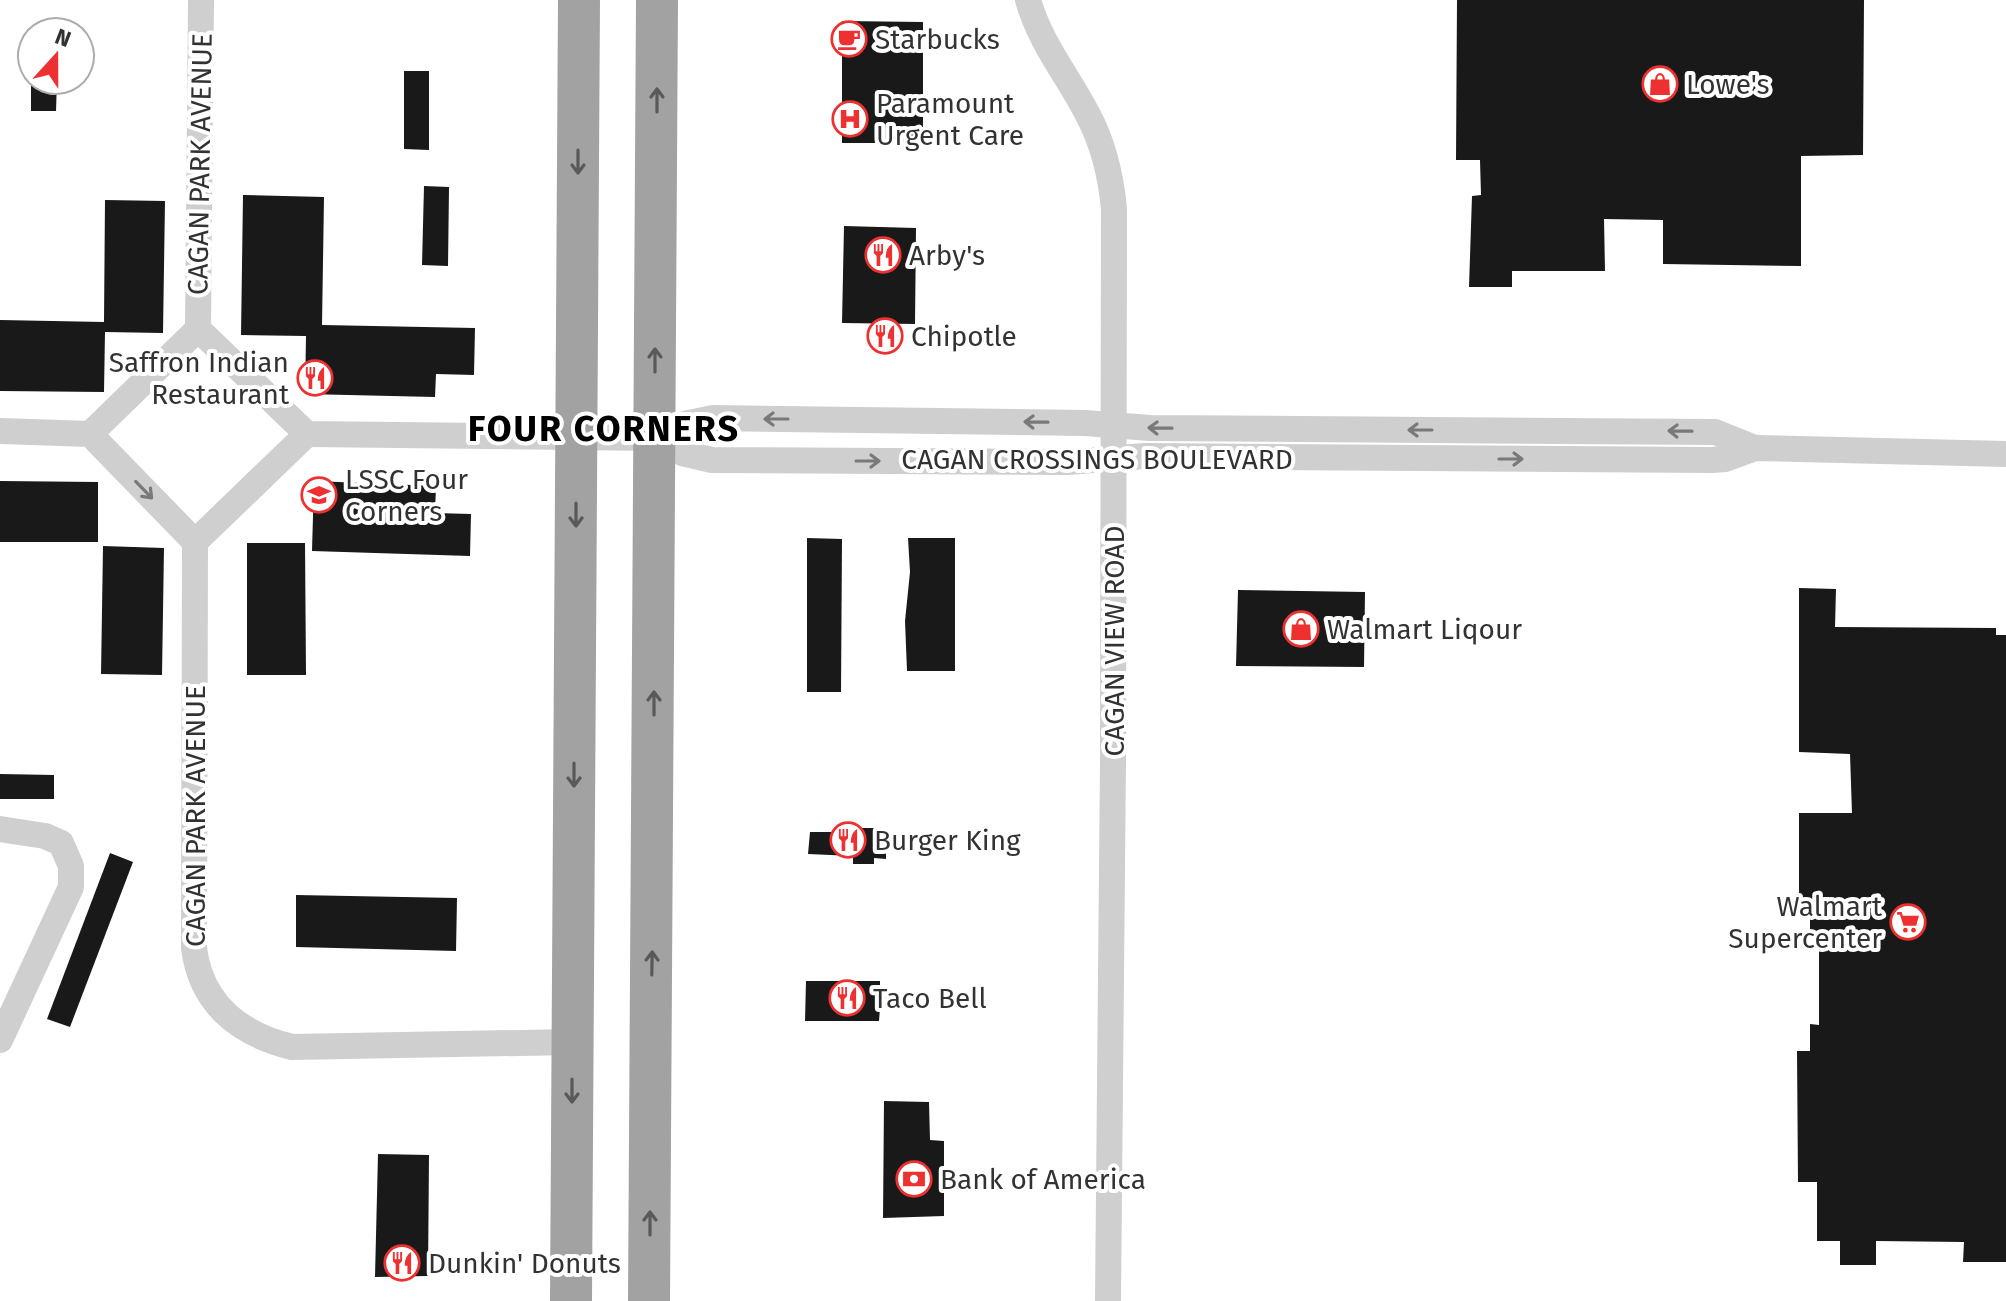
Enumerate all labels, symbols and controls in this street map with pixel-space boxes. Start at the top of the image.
north arrow [16,16,96,96]
cafe icon: Starbucks [830,20,868,58]
text: N [51,23,75,53]
place label: Starbucks [875,23,1000,56]
street label: CAGAN PARK AVENUE [181,33,219,295]
shop icon: Lowe's [1641,65,1679,103]
place label: Lowe's [1686,68,1770,101]
one-way arrow [649,87,665,114]
place label: Paramount Urgent Care [876,87,1024,152]
hospital icon: Paramount Urgent Care [831,100,869,138]
one-way arrow [570,148,586,175]
restaurant icon: Arby's [864,236,902,274]
place label: Arby's [909,239,985,272]
restaurant icon: Chipotle [866,317,904,355]
place label: Chipotle [911,320,1017,353]
place label: Saffron Indian Restaurant [109,346,290,411]
one-way arrow [647,347,663,374]
restaurant icon: Saffron Indian Restaurant [296,359,334,397]
district label: FOUR CORNERS [468,407,740,451]
one-way arrow [763,411,790,426]
one-way arrow [1023,414,1050,430]
one-way arrow [1147,420,1174,436]
one-way arrow [1407,422,1434,438]
one-way arrow [1667,424,1694,439]
street label: CAGAN CROSSINGS BOULEVARD [901,443,1293,476]
one-way arrow [1497,451,1524,467]
one-way arrow [854,453,881,469]
place label: LSSC Four Corners [345,463,468,528]
school or university icon: LSSC Four Corners [300,476,338,514]
one-way arrow [135,480,154,500]
one-way arrow [568,501,584,528]
street label: CAGAN VIEW ROAD [1098,526,1131,756]
shop icon: Walmart Liqour [1282,610,1320,648]
place label: Walmart Liqour [1327,613,1522,646]
street label: CAGAN PARK AVENUE [179,685,212,947]
one-way arrow [646,690,662,717]
one-way arrow [566,761,582,788]
restaurant icon: Burger King [829,821,867,859]
place label: Burger King [874,824,1021,857]
place label: Walmart Supercenter [1728,890,1883,955]
supermarket icon: Walmart Supercenter [1889,903,1927,941]
one-way arrow [644,950,660,977]
restaurant icon: Taco Bell [828,979,866,1017]
place label: Taco Bell [873,982,987,1015]
one-way arrow [564,1077,580,1104]
bank icon: Bank of America [895,1160,933,1198]
place label: Bank of America [940,1163,1146,1196]
one-way arrow [642,1210,658,1237]
restaurant icon: Dunkin' Donuts [383,1244,421,1282]
place label: Dunkin' Donuts [428,1247,621,1280]

